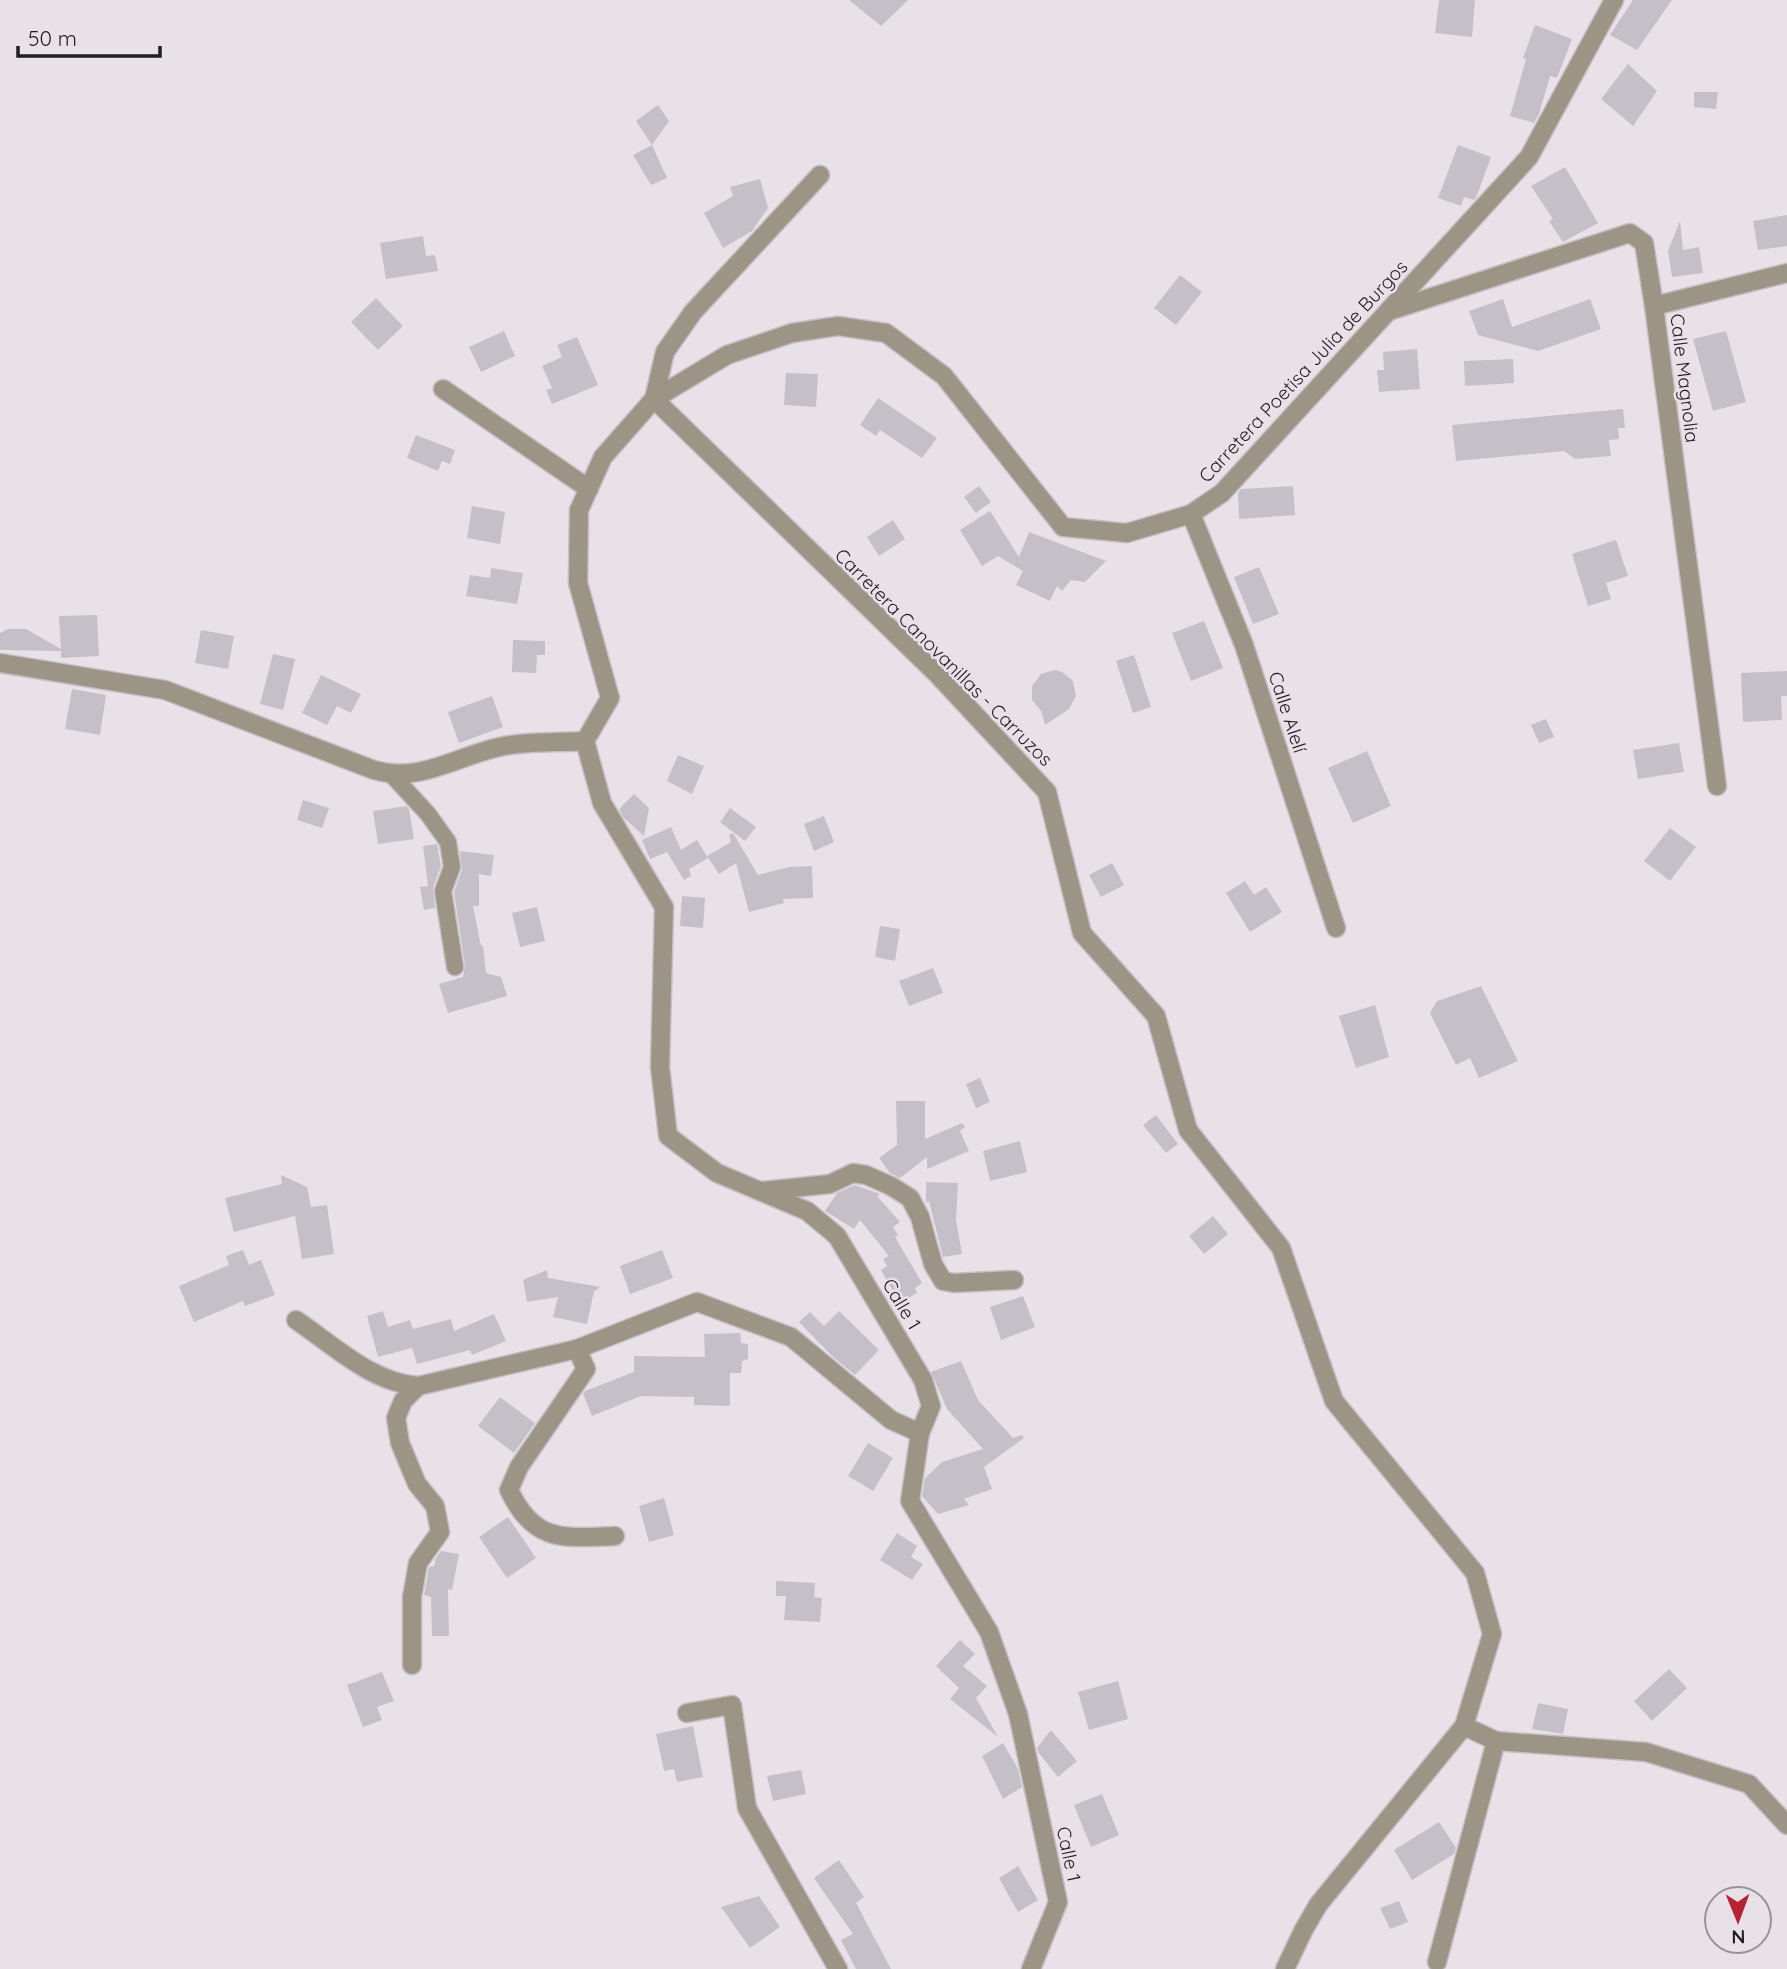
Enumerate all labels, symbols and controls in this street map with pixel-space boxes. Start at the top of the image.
scale bar [18,14,159,58]
text: 50 m [28,25,77,51]
street label: Carretera Poetisa Julia de Burgos [1193,255,1413,487]
street label: Calle Magnolia [1665,312,1705,444]
street label: Carretera Canovanillas - Carruzos [830,543,1058,771]
street label: Calle Alelí [1264,668,1313,757]
street label: Calle 1 [877,1274,927,1334]
street label: Calle 1 [1051,1824,1087,1884]
north arrow [1703,1885,1773,1955]
text: N [1731,1925,1745,1949]

